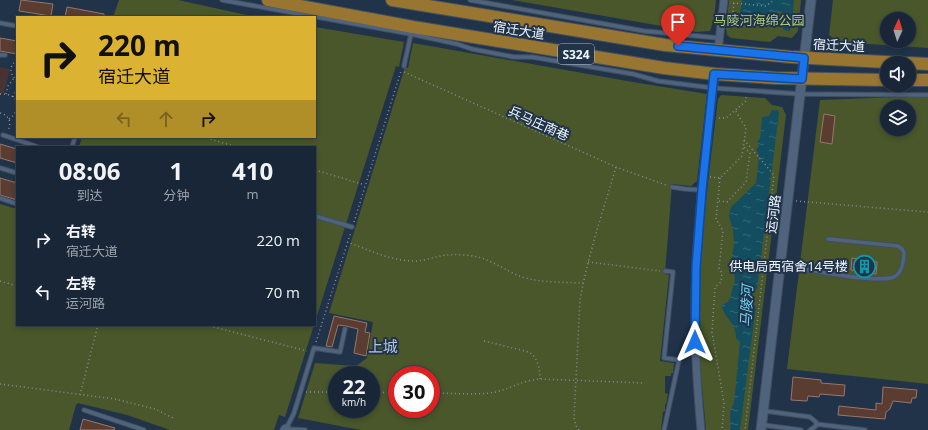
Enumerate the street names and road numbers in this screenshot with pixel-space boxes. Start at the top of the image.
street label: 宿迁大道 [492,17,546,43]
street label: 宿迁大道 [813,35,865,55]
road number: S324 [558,44,594,64]
street label: 兵马庄南巷 [506,102,572,144]
street label: 运河路 [762,194,784,234]

